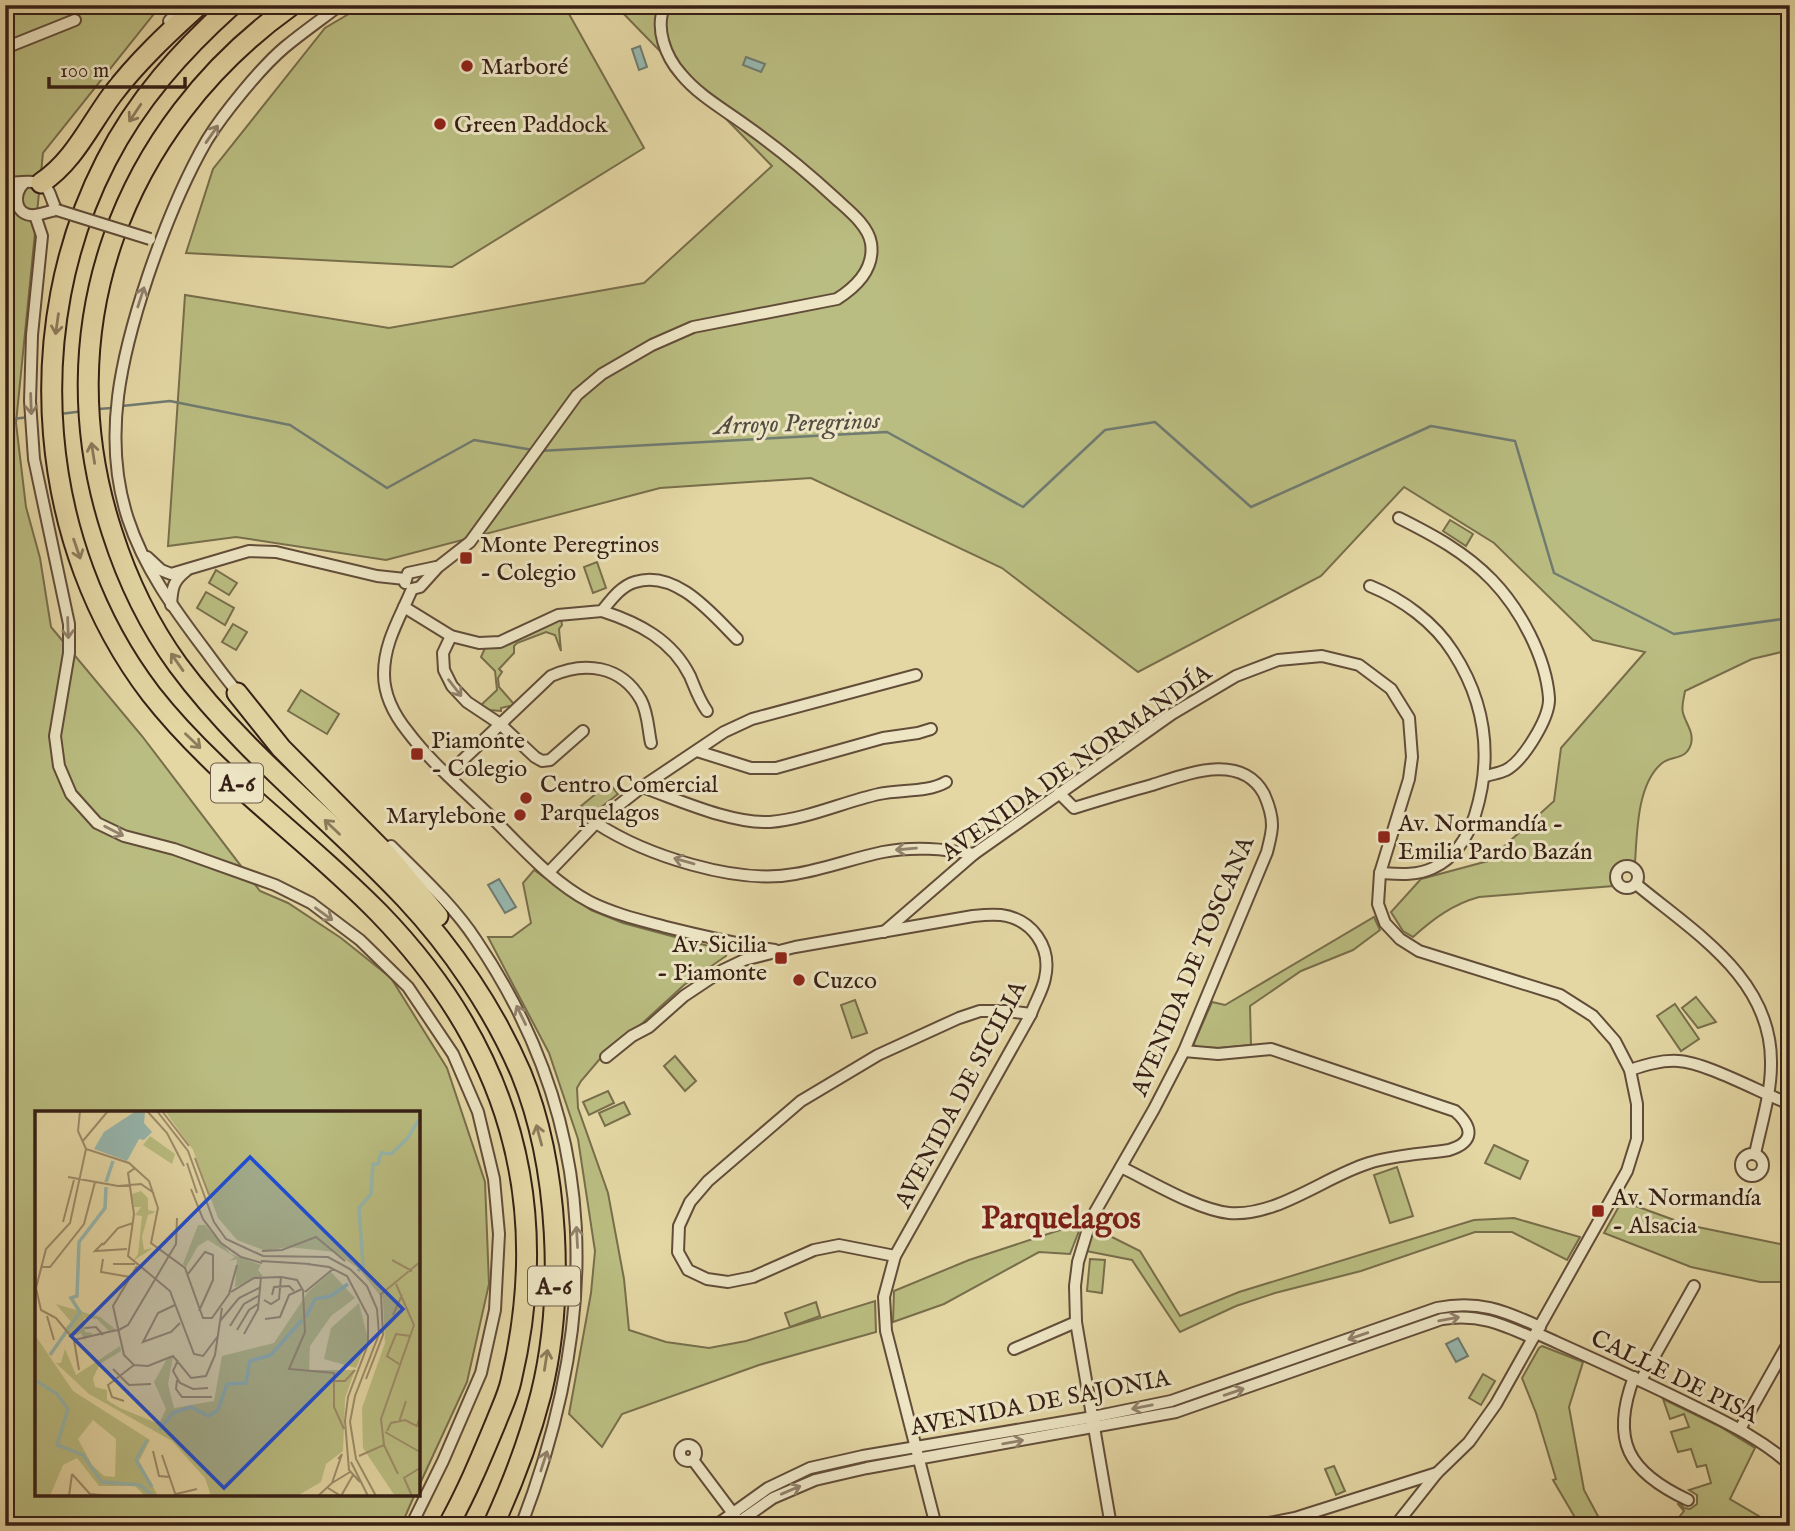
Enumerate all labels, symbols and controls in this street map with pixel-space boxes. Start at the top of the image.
scale bar [49,46,186,90]
place label: Marboré [481,52,568,83]
text: 100 m [60,58,109,85]
marker: Marboré [459,58,475,74]
one-way arrow [128,103,142,122]
place label: Green Paddock [454,110,608,141]
marker: Green Paddock [432,116,448,132]
one-way arrow [205,125,220,144]
one-way arrow [136,287,148,309]
one-way arrow [50,313,63,335]
one-way arrow [24,392,38,415]
water label: Arroyo Peregrinos [711,404,881,444]
one-way arrow [86,442,99,465]
place label: Monte Peregrinos - Colegio [480,530,659,589]
one-way arrow [72,537,84,559]
marker: Monte Peregrinos - Colegio [458,550,474,566]
one-way arrow [62,616,75,639]
one-way arrow [170,653,184,672]
street label: AVENIDA DE NORMANDÍA [935,657,1219,869]
one-way arrow [448,678,463,696]
place label: Piamonte - Colegio [431,726,527,785]
one-way arrow [185,733,202,750]
marker: Piamonte - Colegio [409,746,425,762]
road number: A-6 [211,764,263,803]
place label: Centro Comercial Parquelagos [540,770,719,829]
marker: Centro Comercial Parquelagos [518,790,534,806]
place label: Marylebone [386,801,506,832]
marker: Marylebone [512,807,528,823]
place label: Av. Normandía - Emilia Pardo Bazán [1397,809,1593,868]
one-way arrow [324,819,341,836]
one-way arrow [103,825,124,838]
marker: Av. Normandía - Emilia Pardo Bazán [1376,829,1392,845]
street label: AVENIDA DE TOSCANA [1124,831,1262,1102]
one-way arrow [895,843,918,856]
one-way arrow [673,853,695,866]
one-way arrow [314,906,333,921]
place label: Av. Sicilia - Piamonte [657,930,768,989]
marker: Av. Sicilia - Piamonte [773,950,789,966]
place label: Cuzco [813,966,877,997]
marker: Cuzco [791,972,807,988]
street label: AVENIDA DE SICILIA [888,975,1035,1215]
one-way arrow [513,1005,527,1026]
inset map [35,1111,420,1496]
one-way arrow [532,1124,545,1147]
place label: Av. Normandía - Alsacia [1611,1183,1762,1242]
district label: Parquelagos [981,1199,1141,1240]
marker: Av. Normandía - Alsacia [1590,1203,1606,1219]
one-way arrow [570,1226,583,1249]
road number: A-6 [528,1266,580,1306]
one-way arrow [1437,1312,1460,1325]
street label: CALLE DE PISA [1585,1323,1764,1432]
one-way arrow [1348,1331,1370,1343]
one-way arrow [540,1349,553,1372]
street label: AVENIDA DE SAJONIA [907,1363,1174,1444]
one-way arrow [1223,1385,1245,1397]
one-way arrow [1131,1401,1154,1415]
one-way arrow [1001,1435,1024,1448]
one-way arrow [539,1451,551,1473]
one-way arrow [780,1483,801,1496]

